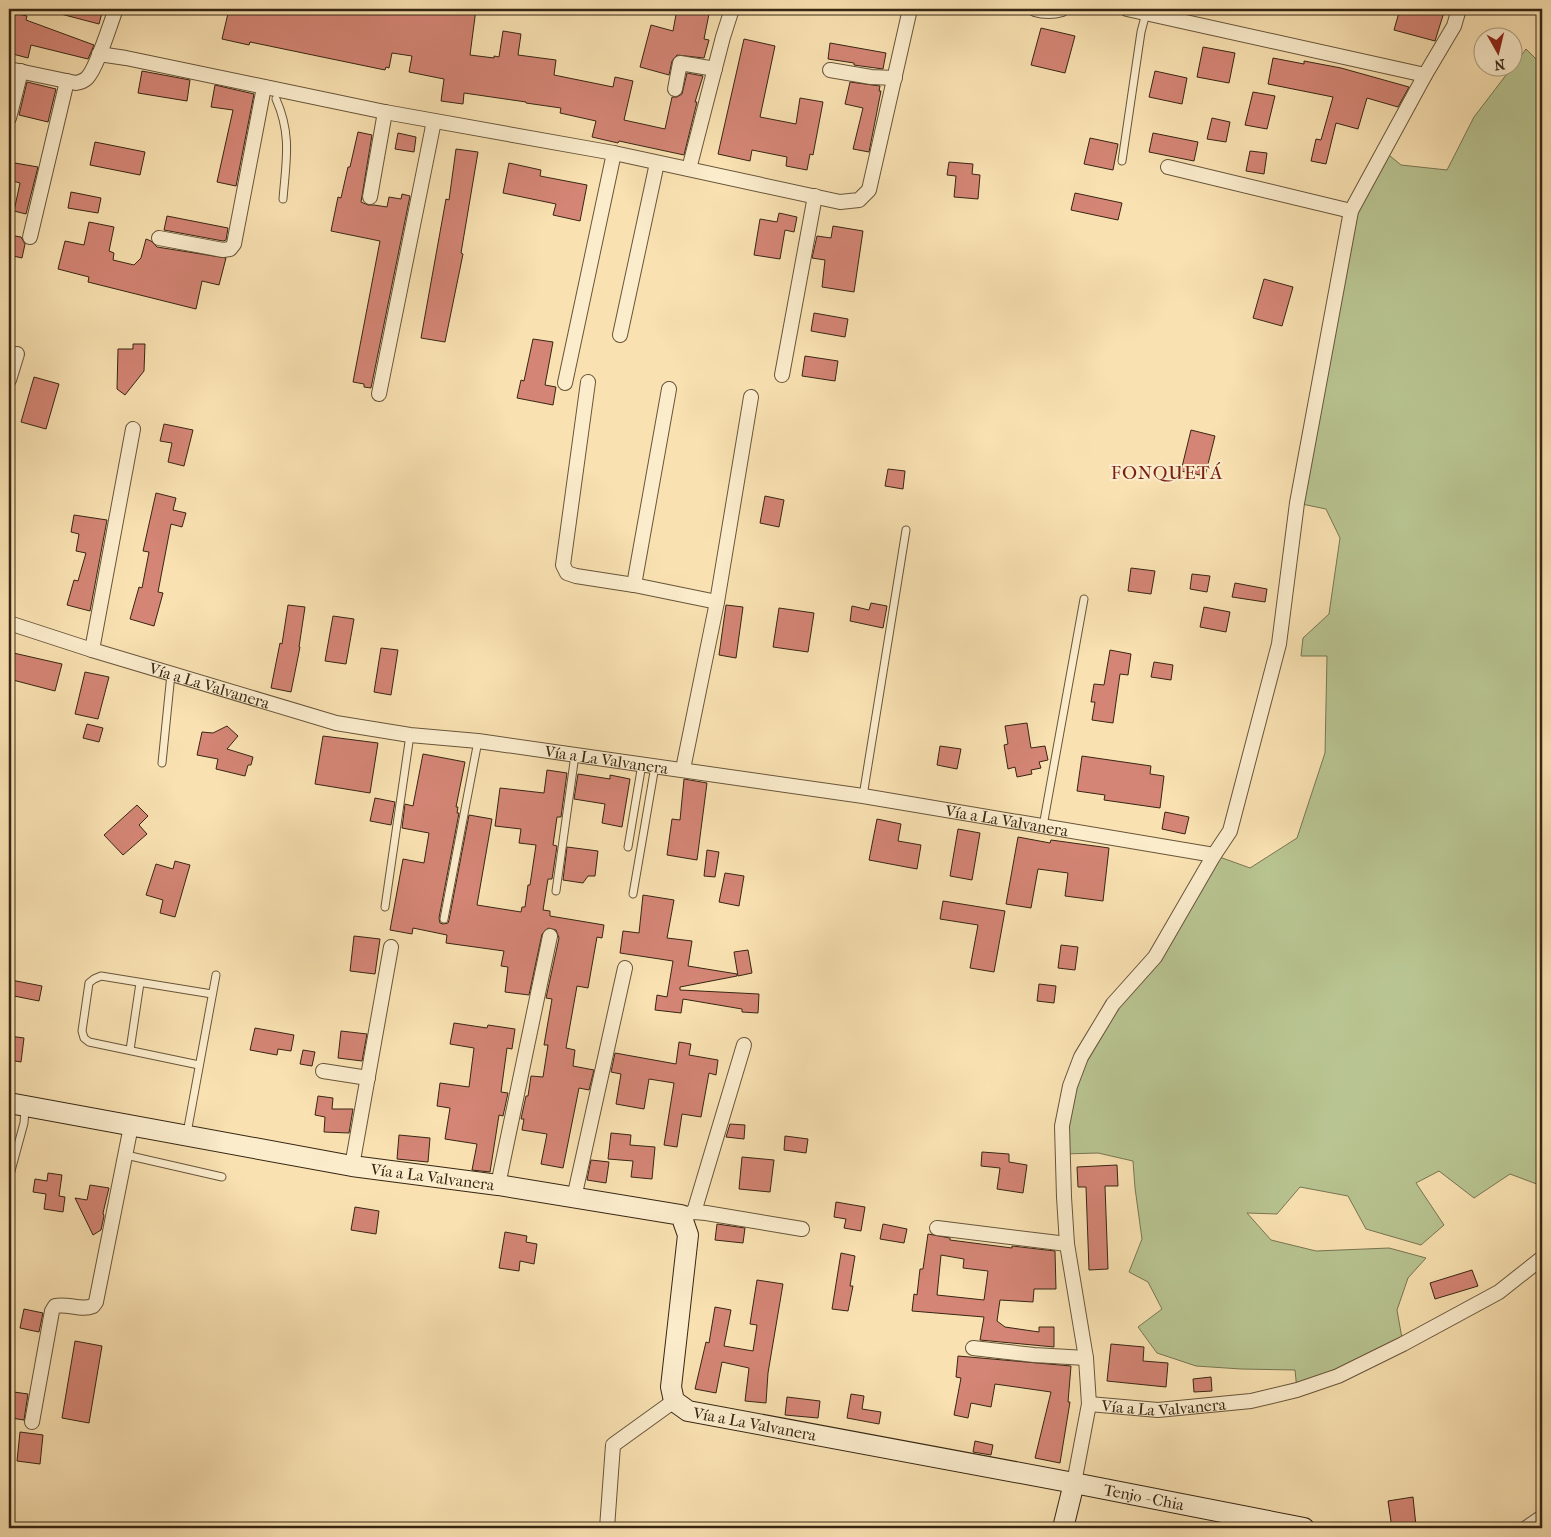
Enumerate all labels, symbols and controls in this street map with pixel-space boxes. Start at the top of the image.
north arrow [1474,28,1524,78]
text: N [1493,55,1506,74]
district label: FONQUETÁ [1111,462,1223,484]
street label: Vía a La Valvanera [146,658,273,712]
street label: Vía a La Valvanera [542,741,670,778]
street label: Vía a La Valvanera [943,800,1071,840]
street label: Vía a La Valvanera [369,1159,496,1194]
street label: Vía a La Valvanera [1100,1394,1227,1420]
street label: Vía a La Valvanera [691,1403,818,1444]
street label: Tenjo - Chia [1102,1480,1186,1514]

